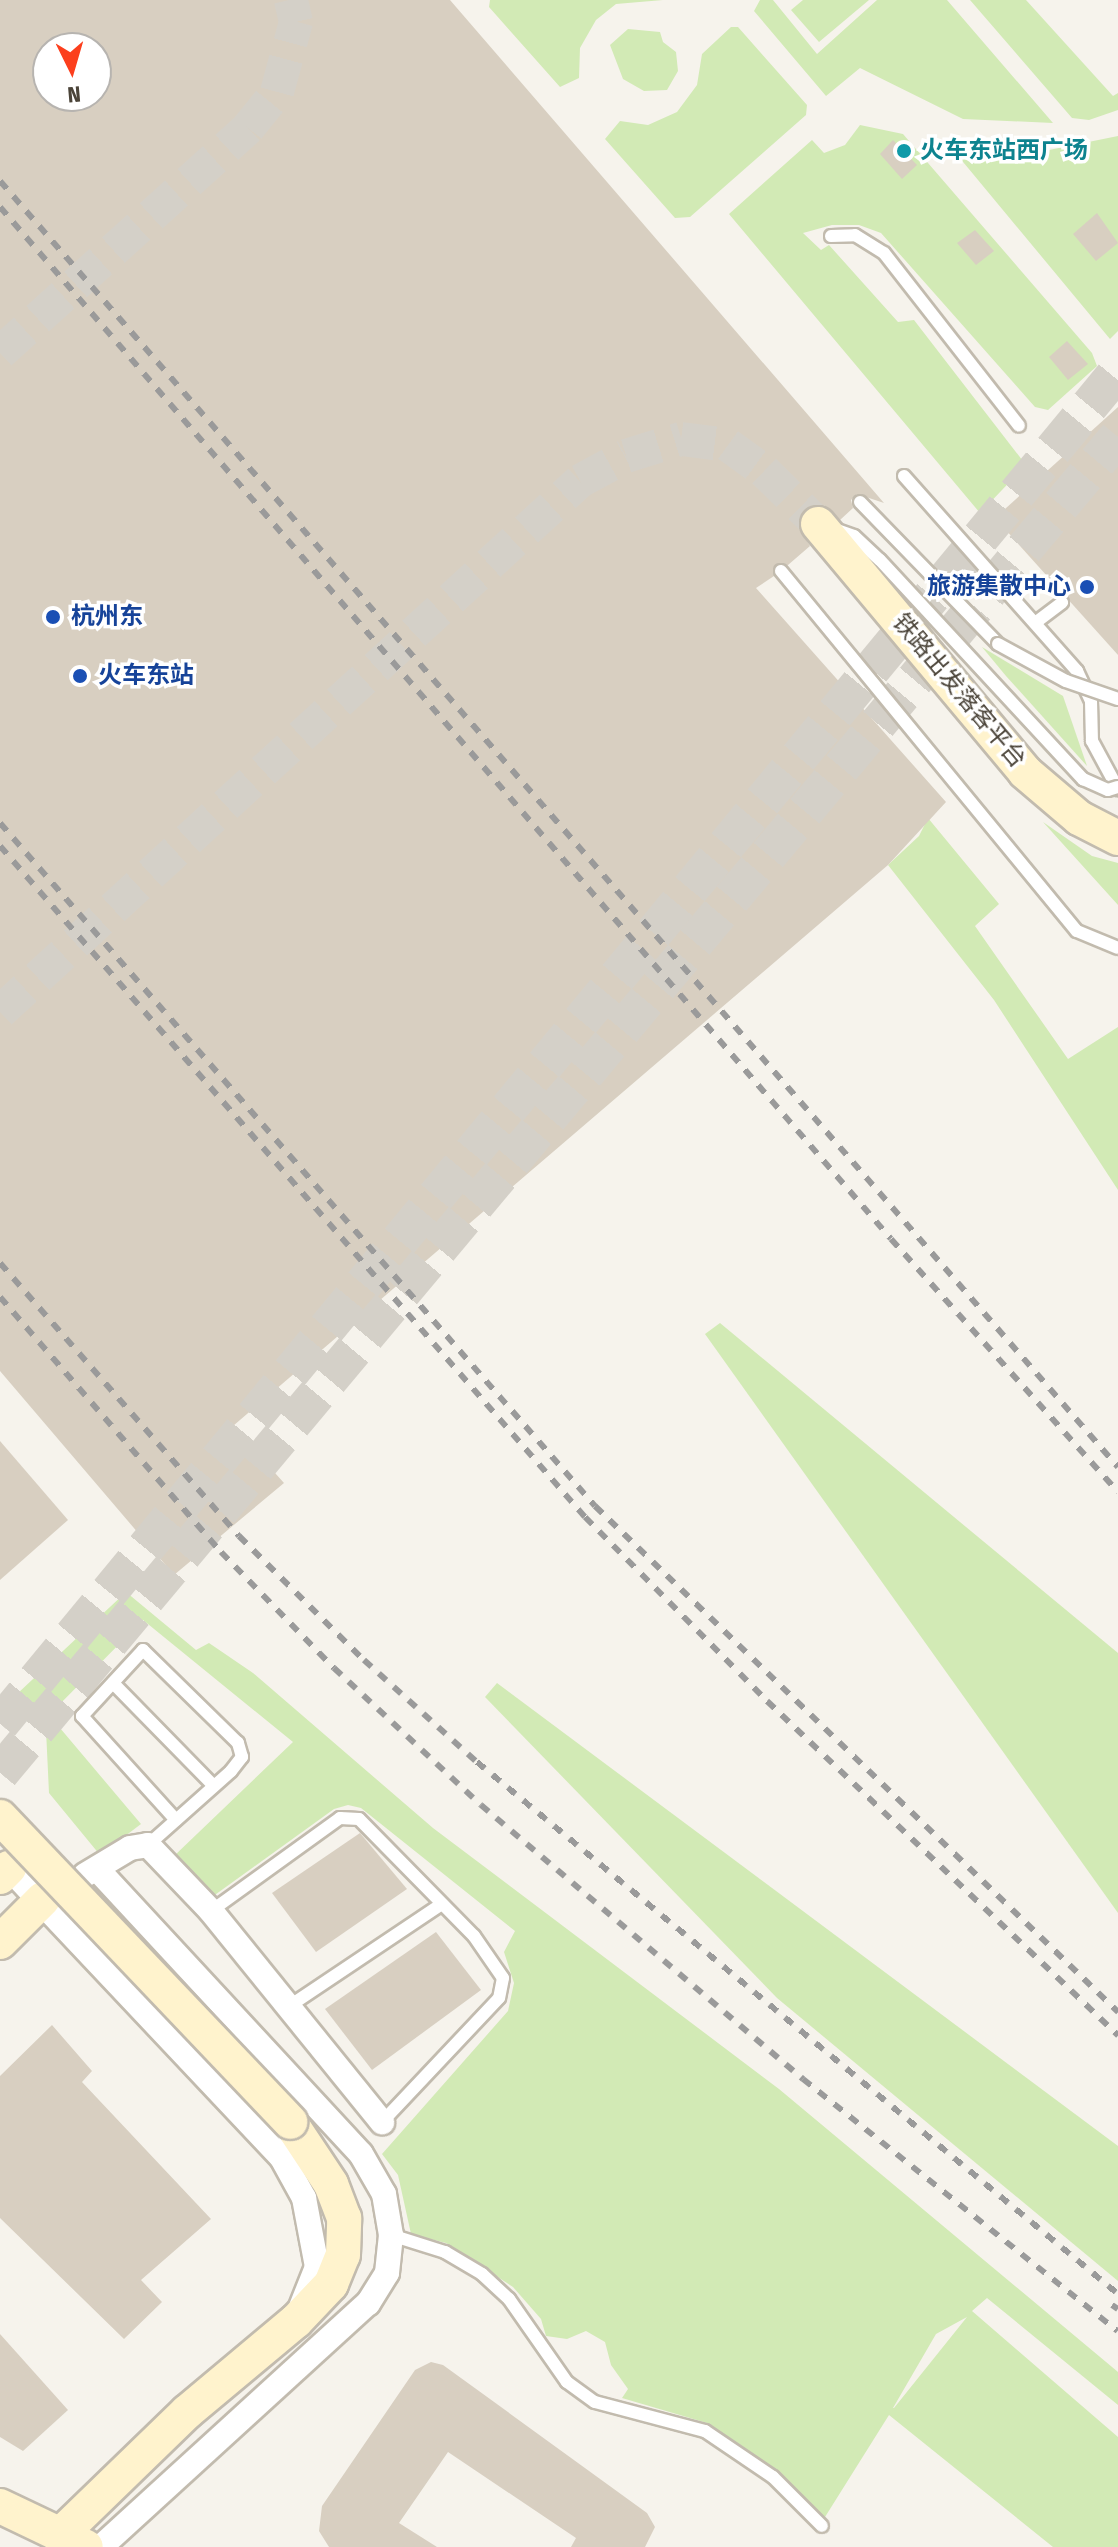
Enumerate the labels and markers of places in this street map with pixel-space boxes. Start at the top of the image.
place label: 火车东站西广场 [920,137,1088,165]
marker: 火车东站西广场 [895,142,913,160]
place label: 旅游集散中心 [927,573,1071,601]
marker: 旅游集散中心 [1078,578,1096,596]
place label: 杭州东 [71,603,143,631]
marker: 杭州东 [42,606,64,628]
place label: 火车东站 [98,662,194,690]
marker: 火车东站 [69,665,91,687]

